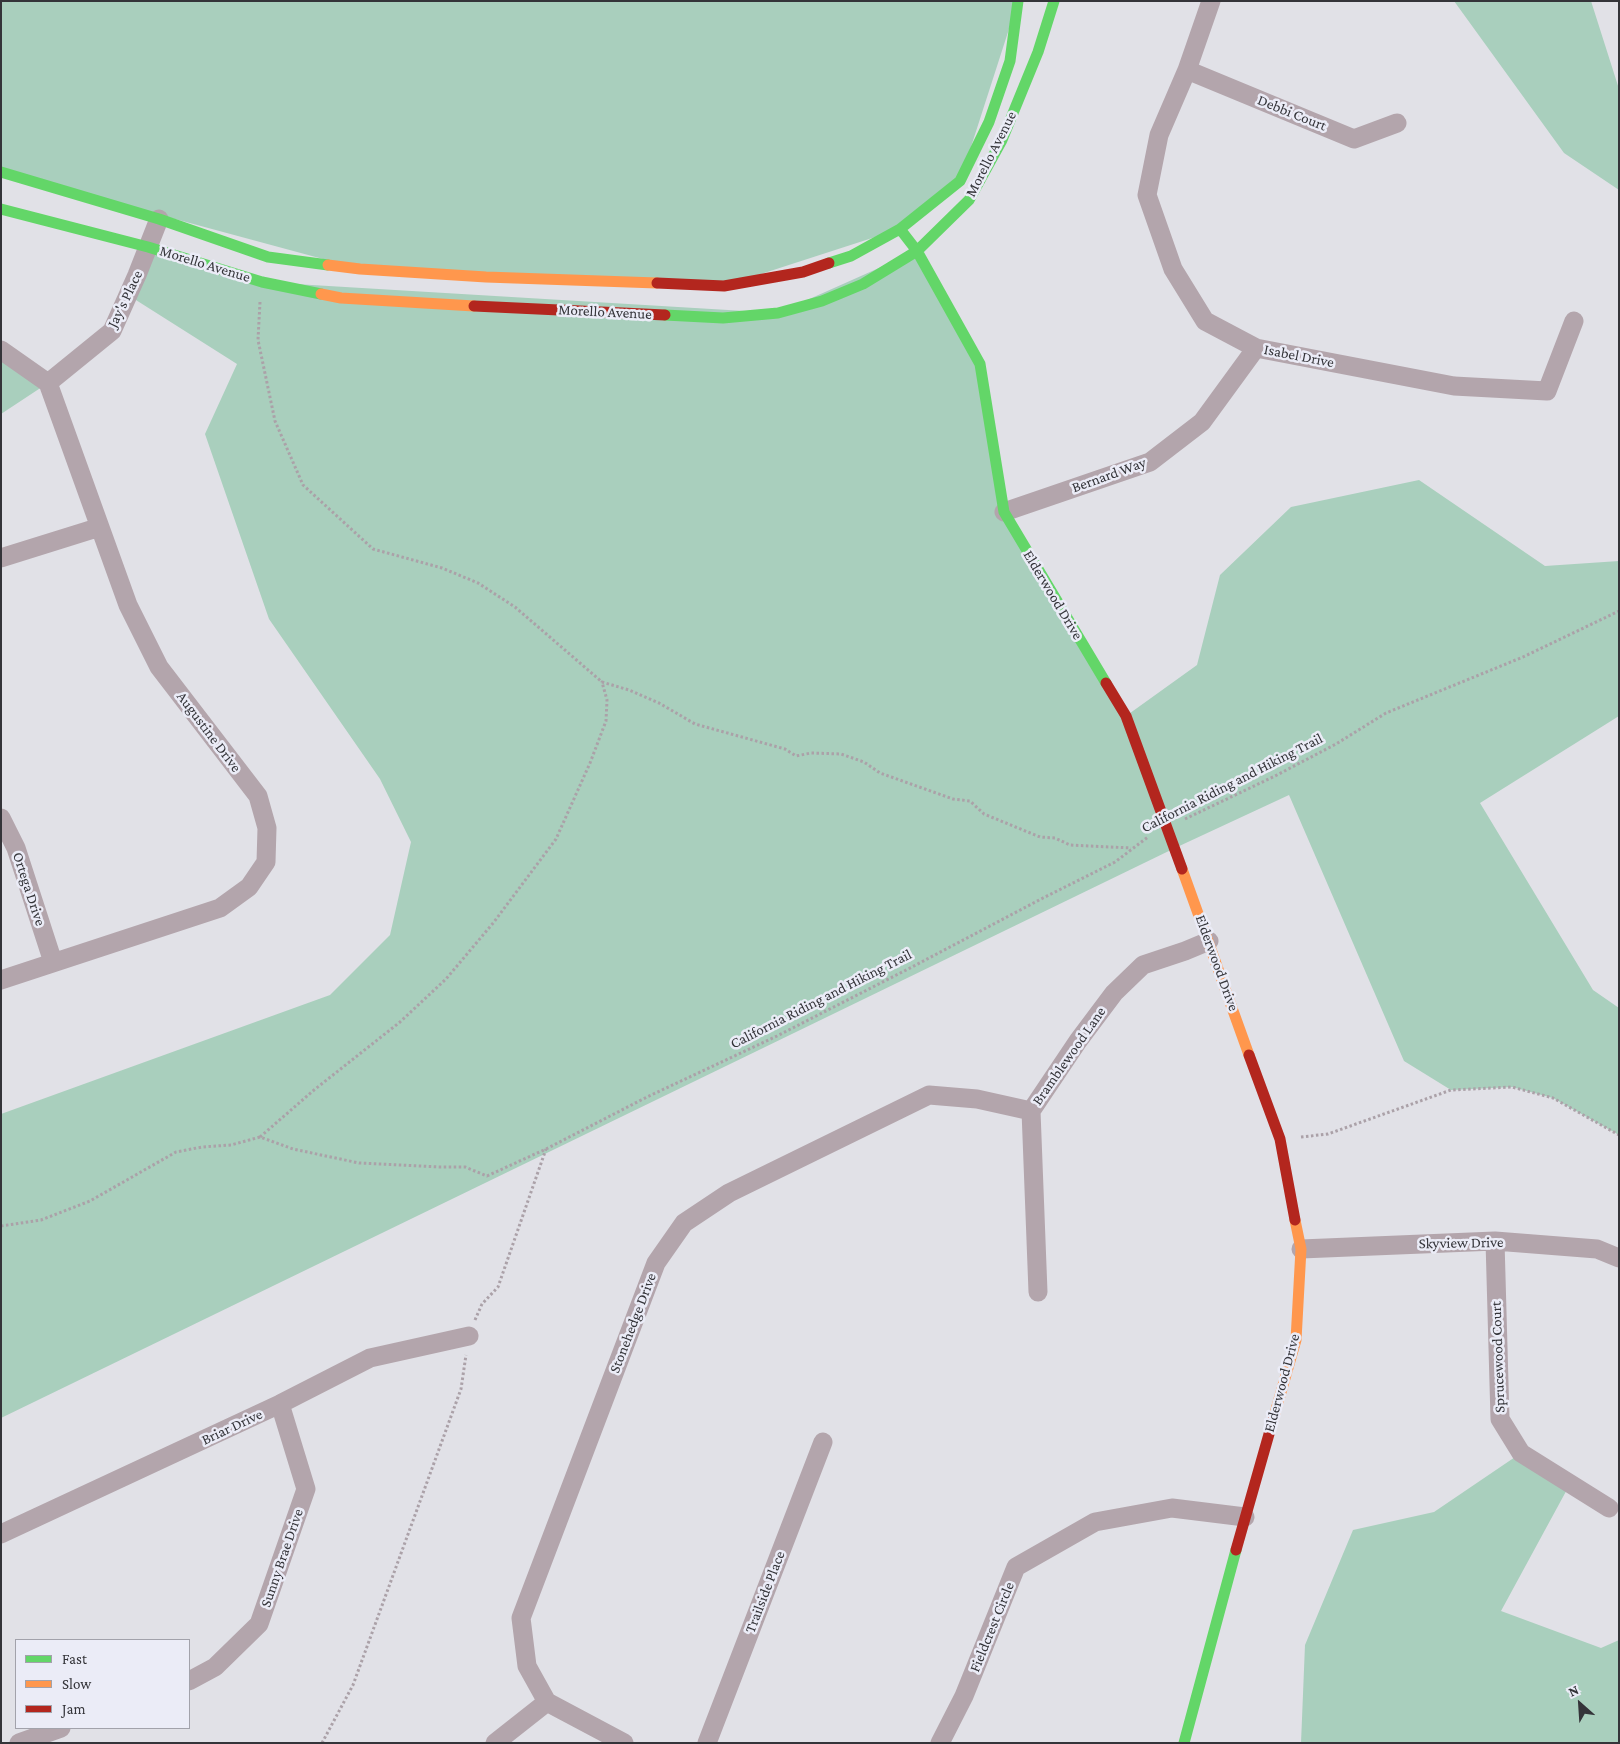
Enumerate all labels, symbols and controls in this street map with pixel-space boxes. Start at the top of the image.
street label: Debbi Court [1255,91,1329,135]
street label: Morello Avenue [962,108,1020,200]
street label: Morello Avenue [158,242,252,286]
street label: Jay's Place [103,267,147,331]
street label: Morello Avenue [558,301,652,323]
street label: Isabel Drive [1262,340,1336,372]
street label: Bernard Way [1069,453,1149,497]
street label: Elderwood Drive [1019,547,1087,643]
street label: Augustine Drive [173,688,245,776]
street label: California Riding and Hiking Trail [1138,729,1326,837]
street label: Ortega Drive [9,850,49,928]
street label: Elderwood Drive [1191,912,1243,1014]
street label: California Riding and Hiking Trail [727,945,915,1053]
street label: Bramblewood Lane [1028,1003,1110,1109]
street label: Skyview Drive [1418,1233,1504,1253]
street label: Stonehedge Drive [606,1270,660,1376]
street label: Sprucewood Court [1487,1301,1509,1413]
street label: Elderwood Drive [1260,1332,1304,1434]
street label: Briar Drive [199,1405,265,1449]
street label: Sunny Brae Drive [257,1506,307,1610]
street label: Trailside Place [741,1549,789,1635]
street label: Fieldcrest Circle [966,1579,1018,1675]
legend [15,1639,190,1729]
text: Fast [62,1651,87,1667]
text: Slow [62,1676,91,1692]
north arrow [1555,1679,1605,1729]
text: N [1566,1681,1581,1700]
text: Jam [62,1701,85,1717]

